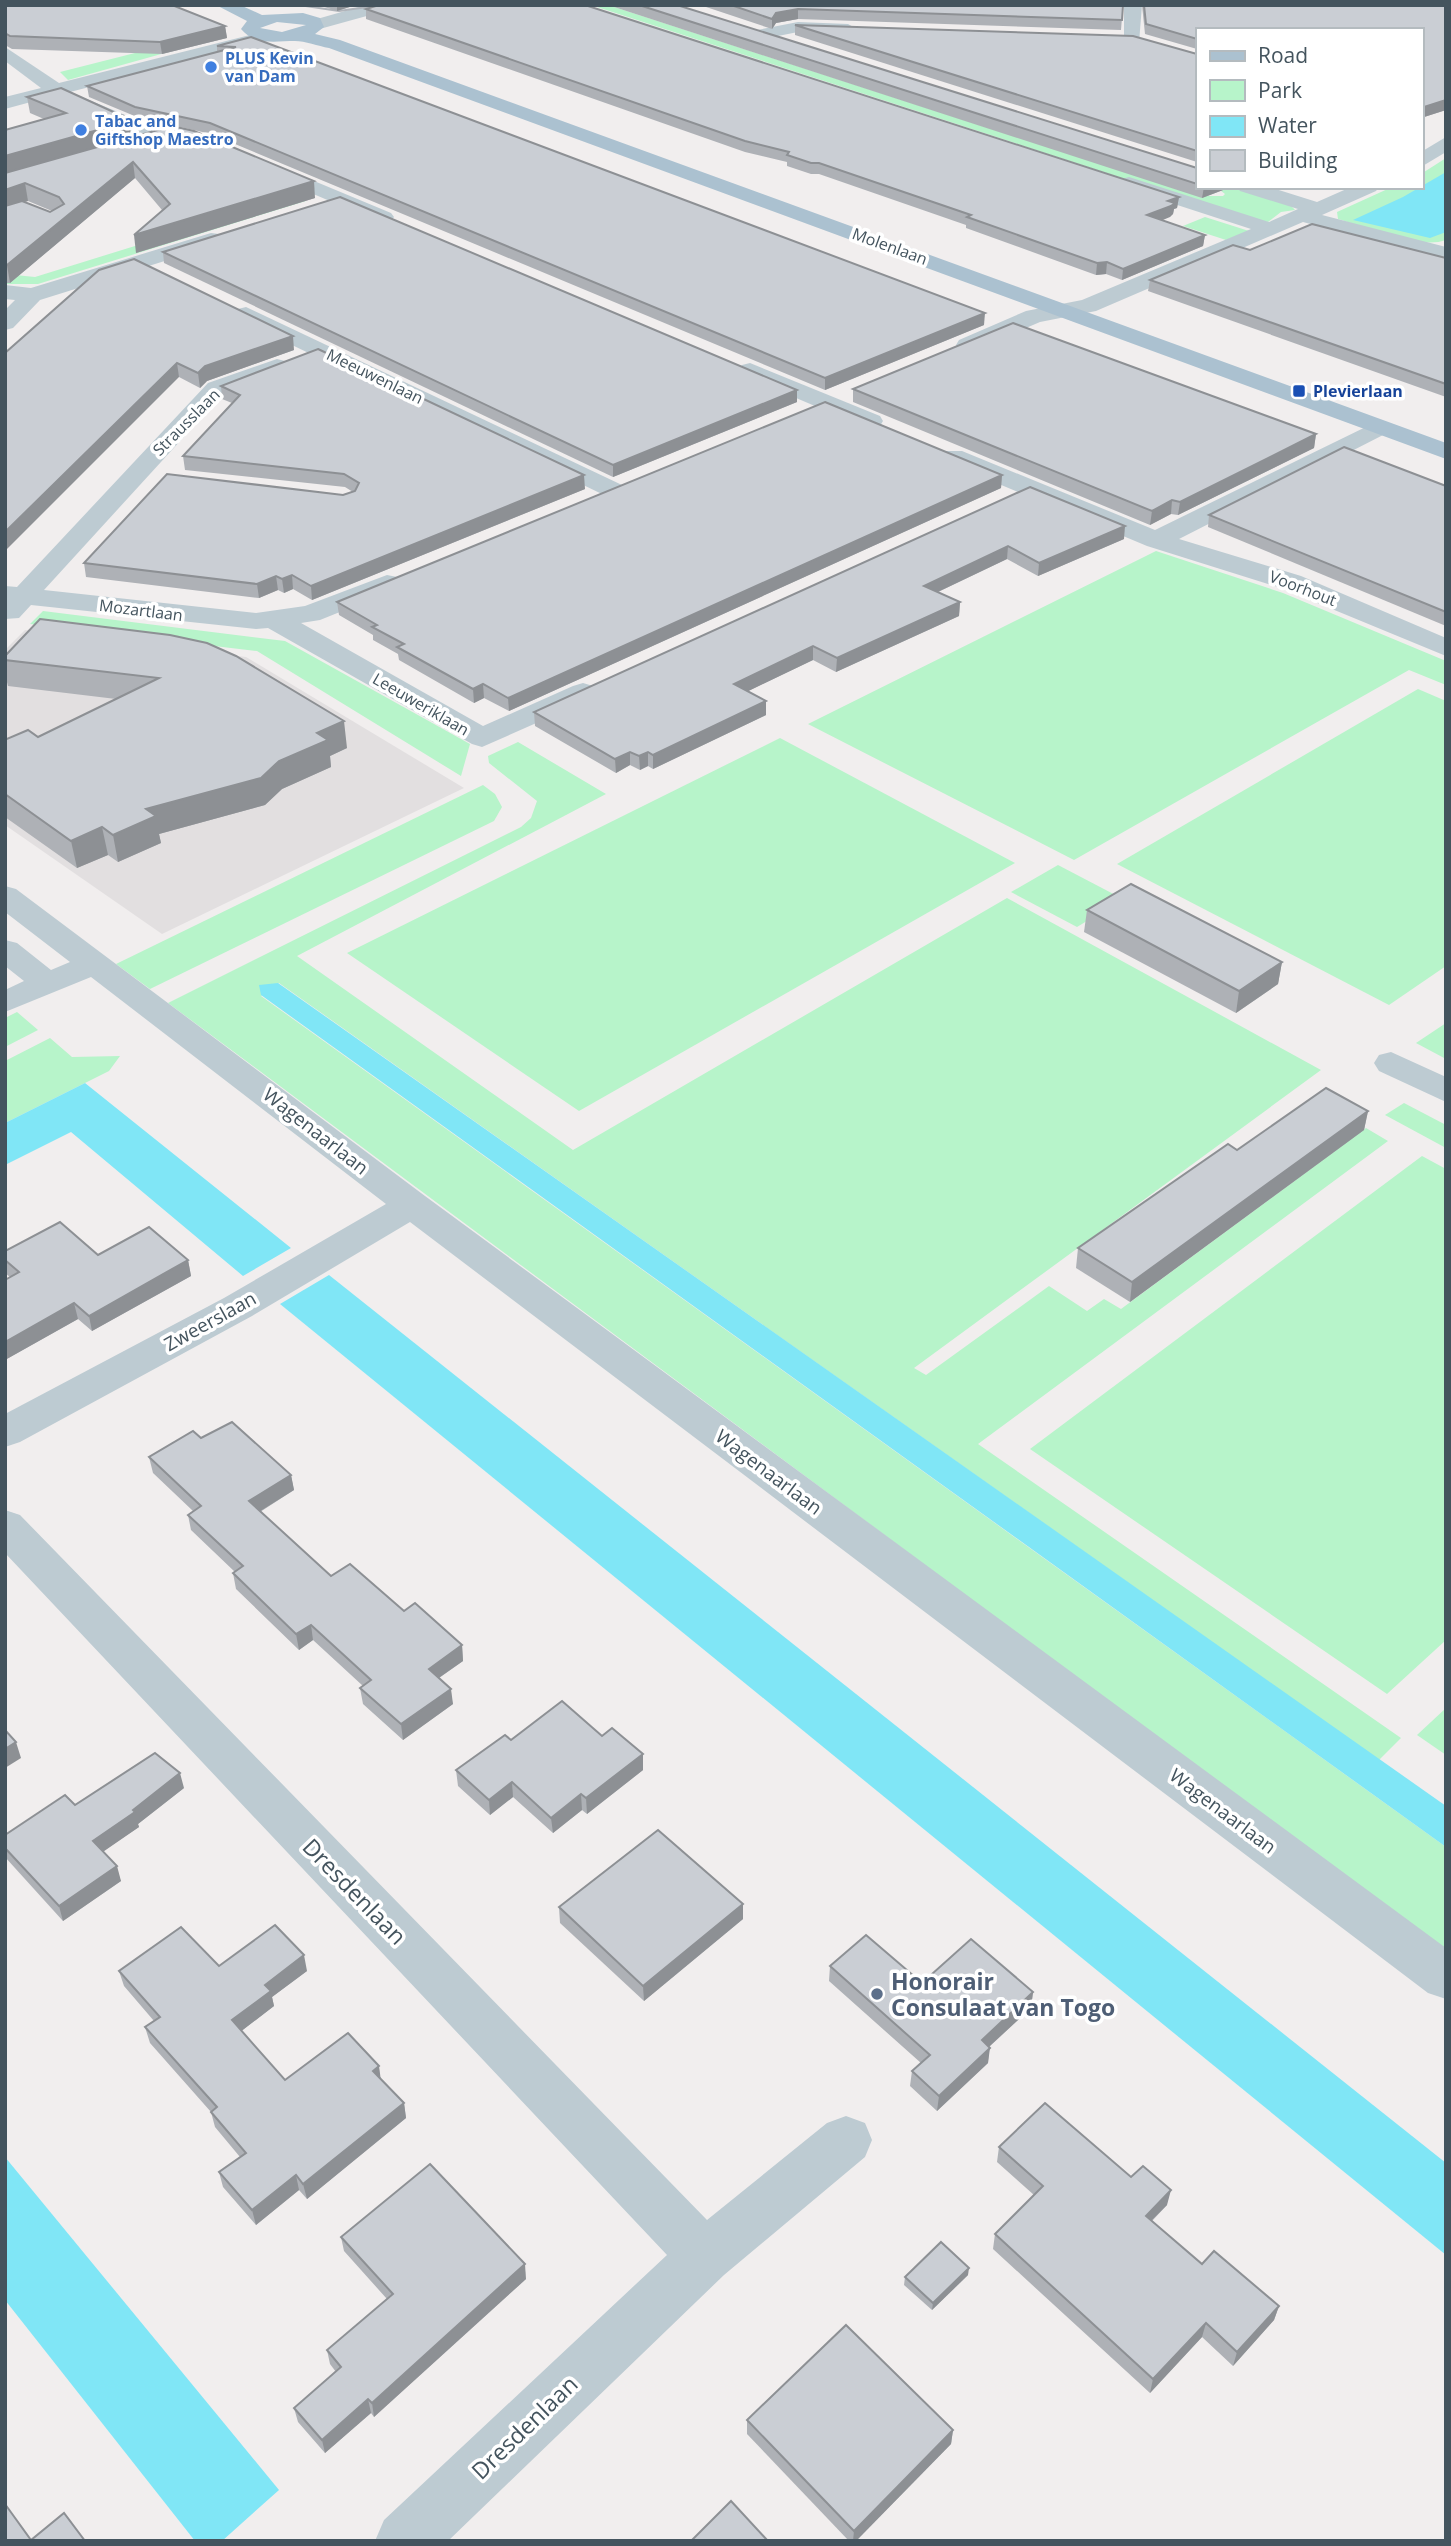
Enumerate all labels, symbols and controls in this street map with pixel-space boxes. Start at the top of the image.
legend [1196,28,1423,189]
text: Road [1258,41,1308,69]
place label: PLUS Kevin van Dam [225,47,314,87]
marker: PLUS Kevin van Dam [203,59,219,75]
text: Park [1258,76,1302,104]
place label: Tabac and Giftshop Maestro [95,110,234,150]
text: Water [1258,111,1317,139]
marker: Tabac and Giftshop Maestro [73,122,89,138]
text: Building [1258,146,1337,174]
street label: Molenlaan [849,222,931,270]
street label: Meeuwenlaan [323,343,427,409]
place label: Plevierlaan [1313,380,1403,402]
marker: Plevierlaan [1291,383,1307,399]
street label: Strausslaan [148,384,224,460]
street label: Voorhout [1266,565,1340,611]
street label: Mozartlaan [98,594,184,626]
street label: Leeuweriklaan [369,667,473,741]
street label: Wagenaarlaan [258,1082,374,1180]
street label: Zweerslaan [159,1285,261,1357]
street label: Wagenaarlaan [710,1423,828,1521]
street label: Wagenaarlaan [1164,1762,1282,1860]
street label: Dresdenlaan [296,1831,414,1951]
place label: Honorair Consulaat van Togo [891,1965,1115,2023]
marker: Honorair Consulaat van Togo [869,1986,885,2002]
street label: Dresdenlaan [464,2368,584,2486]

